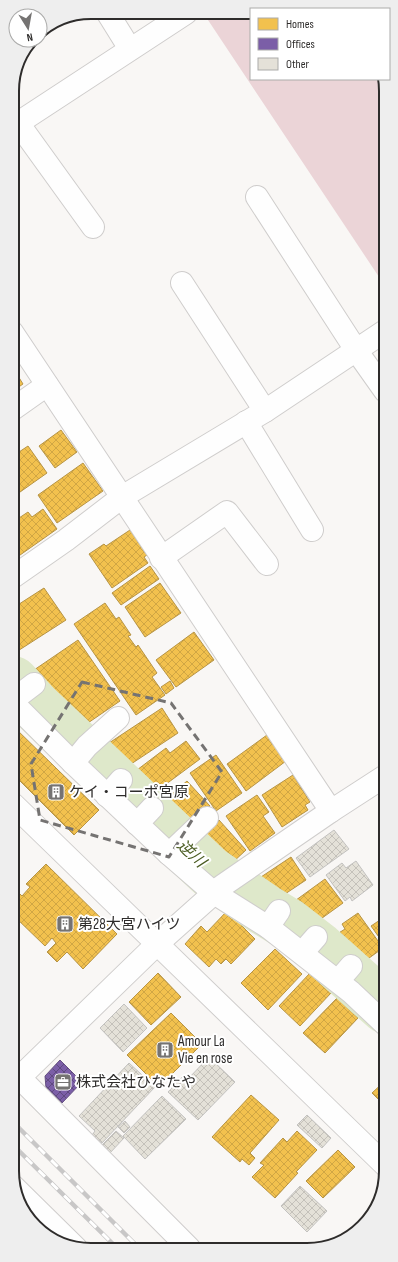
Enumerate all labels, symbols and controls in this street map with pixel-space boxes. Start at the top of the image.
north arrow [8,8,48,48]
legend [250,8,390,80]
text: Homes [286,17,314,32]
text: N [26,30,34,44]
text: Offices [286,37,315,52]
text: Other [286,57,310,72]
building icon: ケイ・コーポ宮原 [46,782,66,802]
place label: ケイ・コーポ宮原 [69,783,189,802]
water label: 逆川 [173,836,211,873]
building icon: 第28大宮ハイツ [55,914,75,934]
place label: 第28大宮ハイツ [78,915,180,934]
place label: Amour La Vie en rose [177,1032,233,1068]
building icon: Amour La Vie en rose [155,1040,175,1060]
office icon: 株式会社ひなたや [53,1072,73,1092]
place label: 株式会社ひなたや [76,1073,196,1092]

